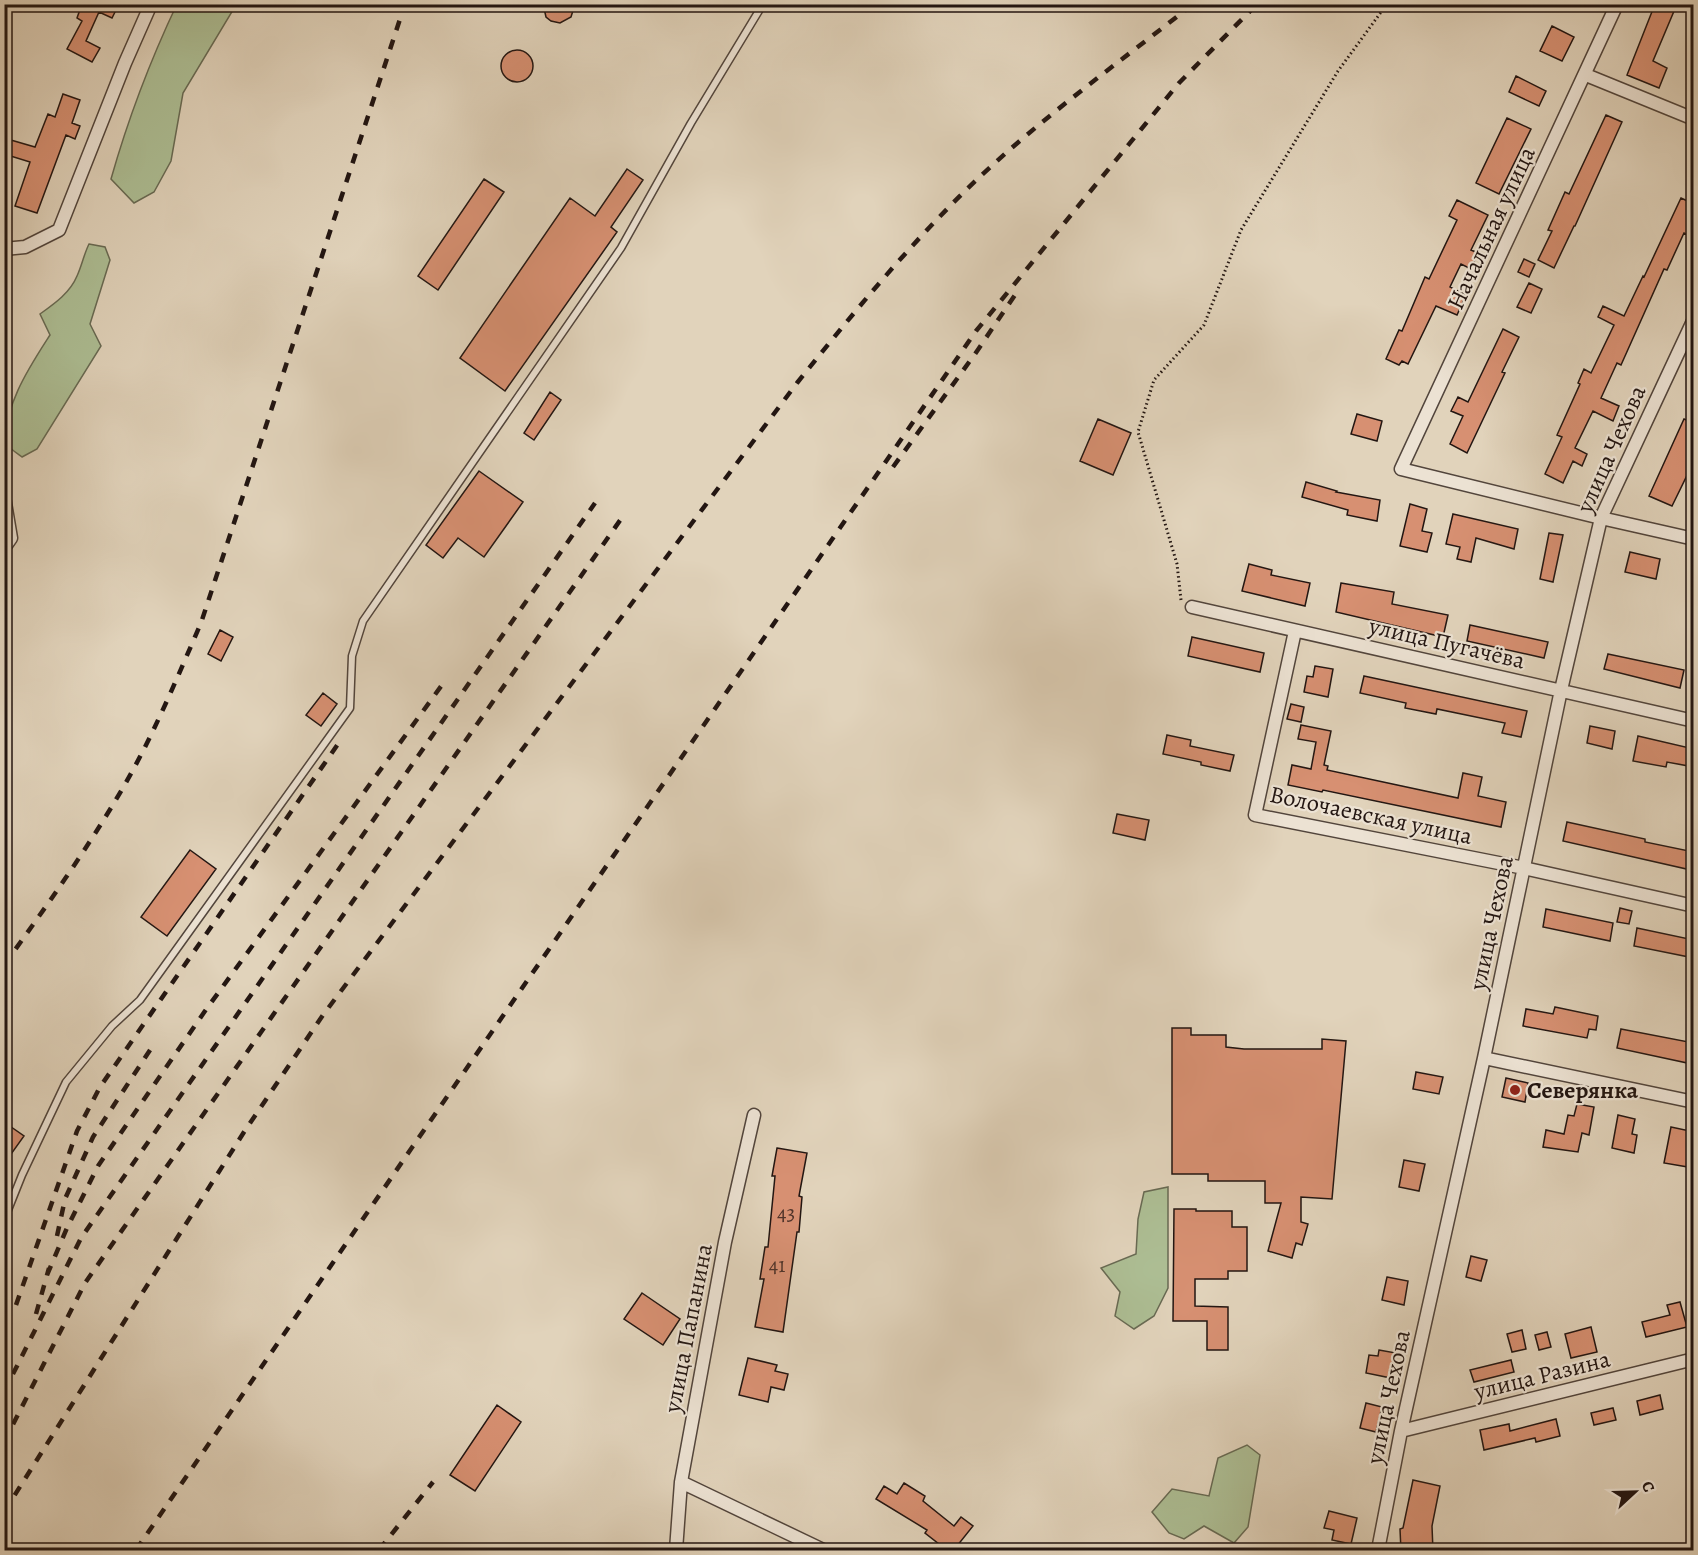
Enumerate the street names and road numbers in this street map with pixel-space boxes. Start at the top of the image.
street label: Начальная улица [1439,141,1543,315]
street label: улица Чехова [1568,380,1653,519]
street label: улица Пугачёва [1365,609,1528,676]
street label: Волочаевская улица [1267,778,1475,852]
street label: улица Чехова [1461,853,1521,994]
street label: улица Папанина [656,1241,720,1416]
street label: улица Чехова [1358,1327,1418,1468]
street label: улица Разина [1470,1343,1613,1408]

